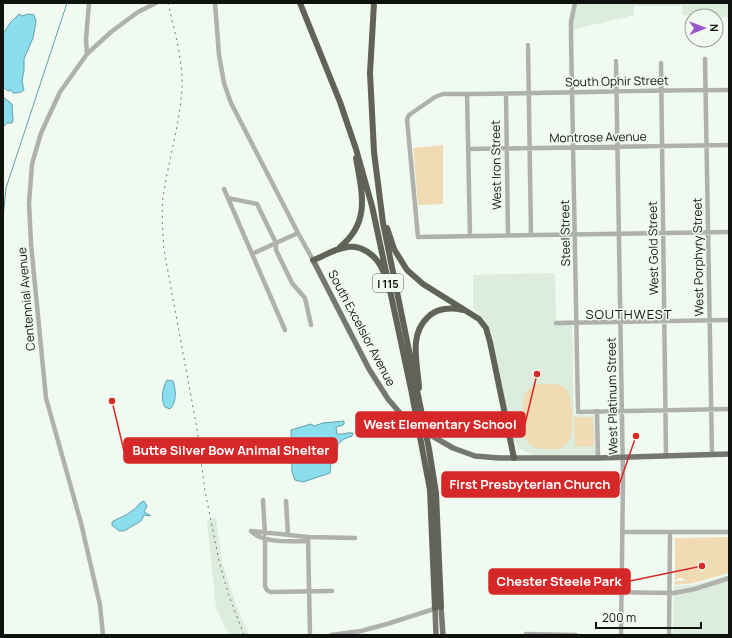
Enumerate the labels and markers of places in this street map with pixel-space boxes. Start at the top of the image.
callout: West Elementary School [356,412,525,437]
callout: Butte Silver Bow Animal Shelter [124,438,337,463]
callout: First Presbyterian Church [442,472,619,497]
callout: Chester Steele Park [489,569,630,594]

